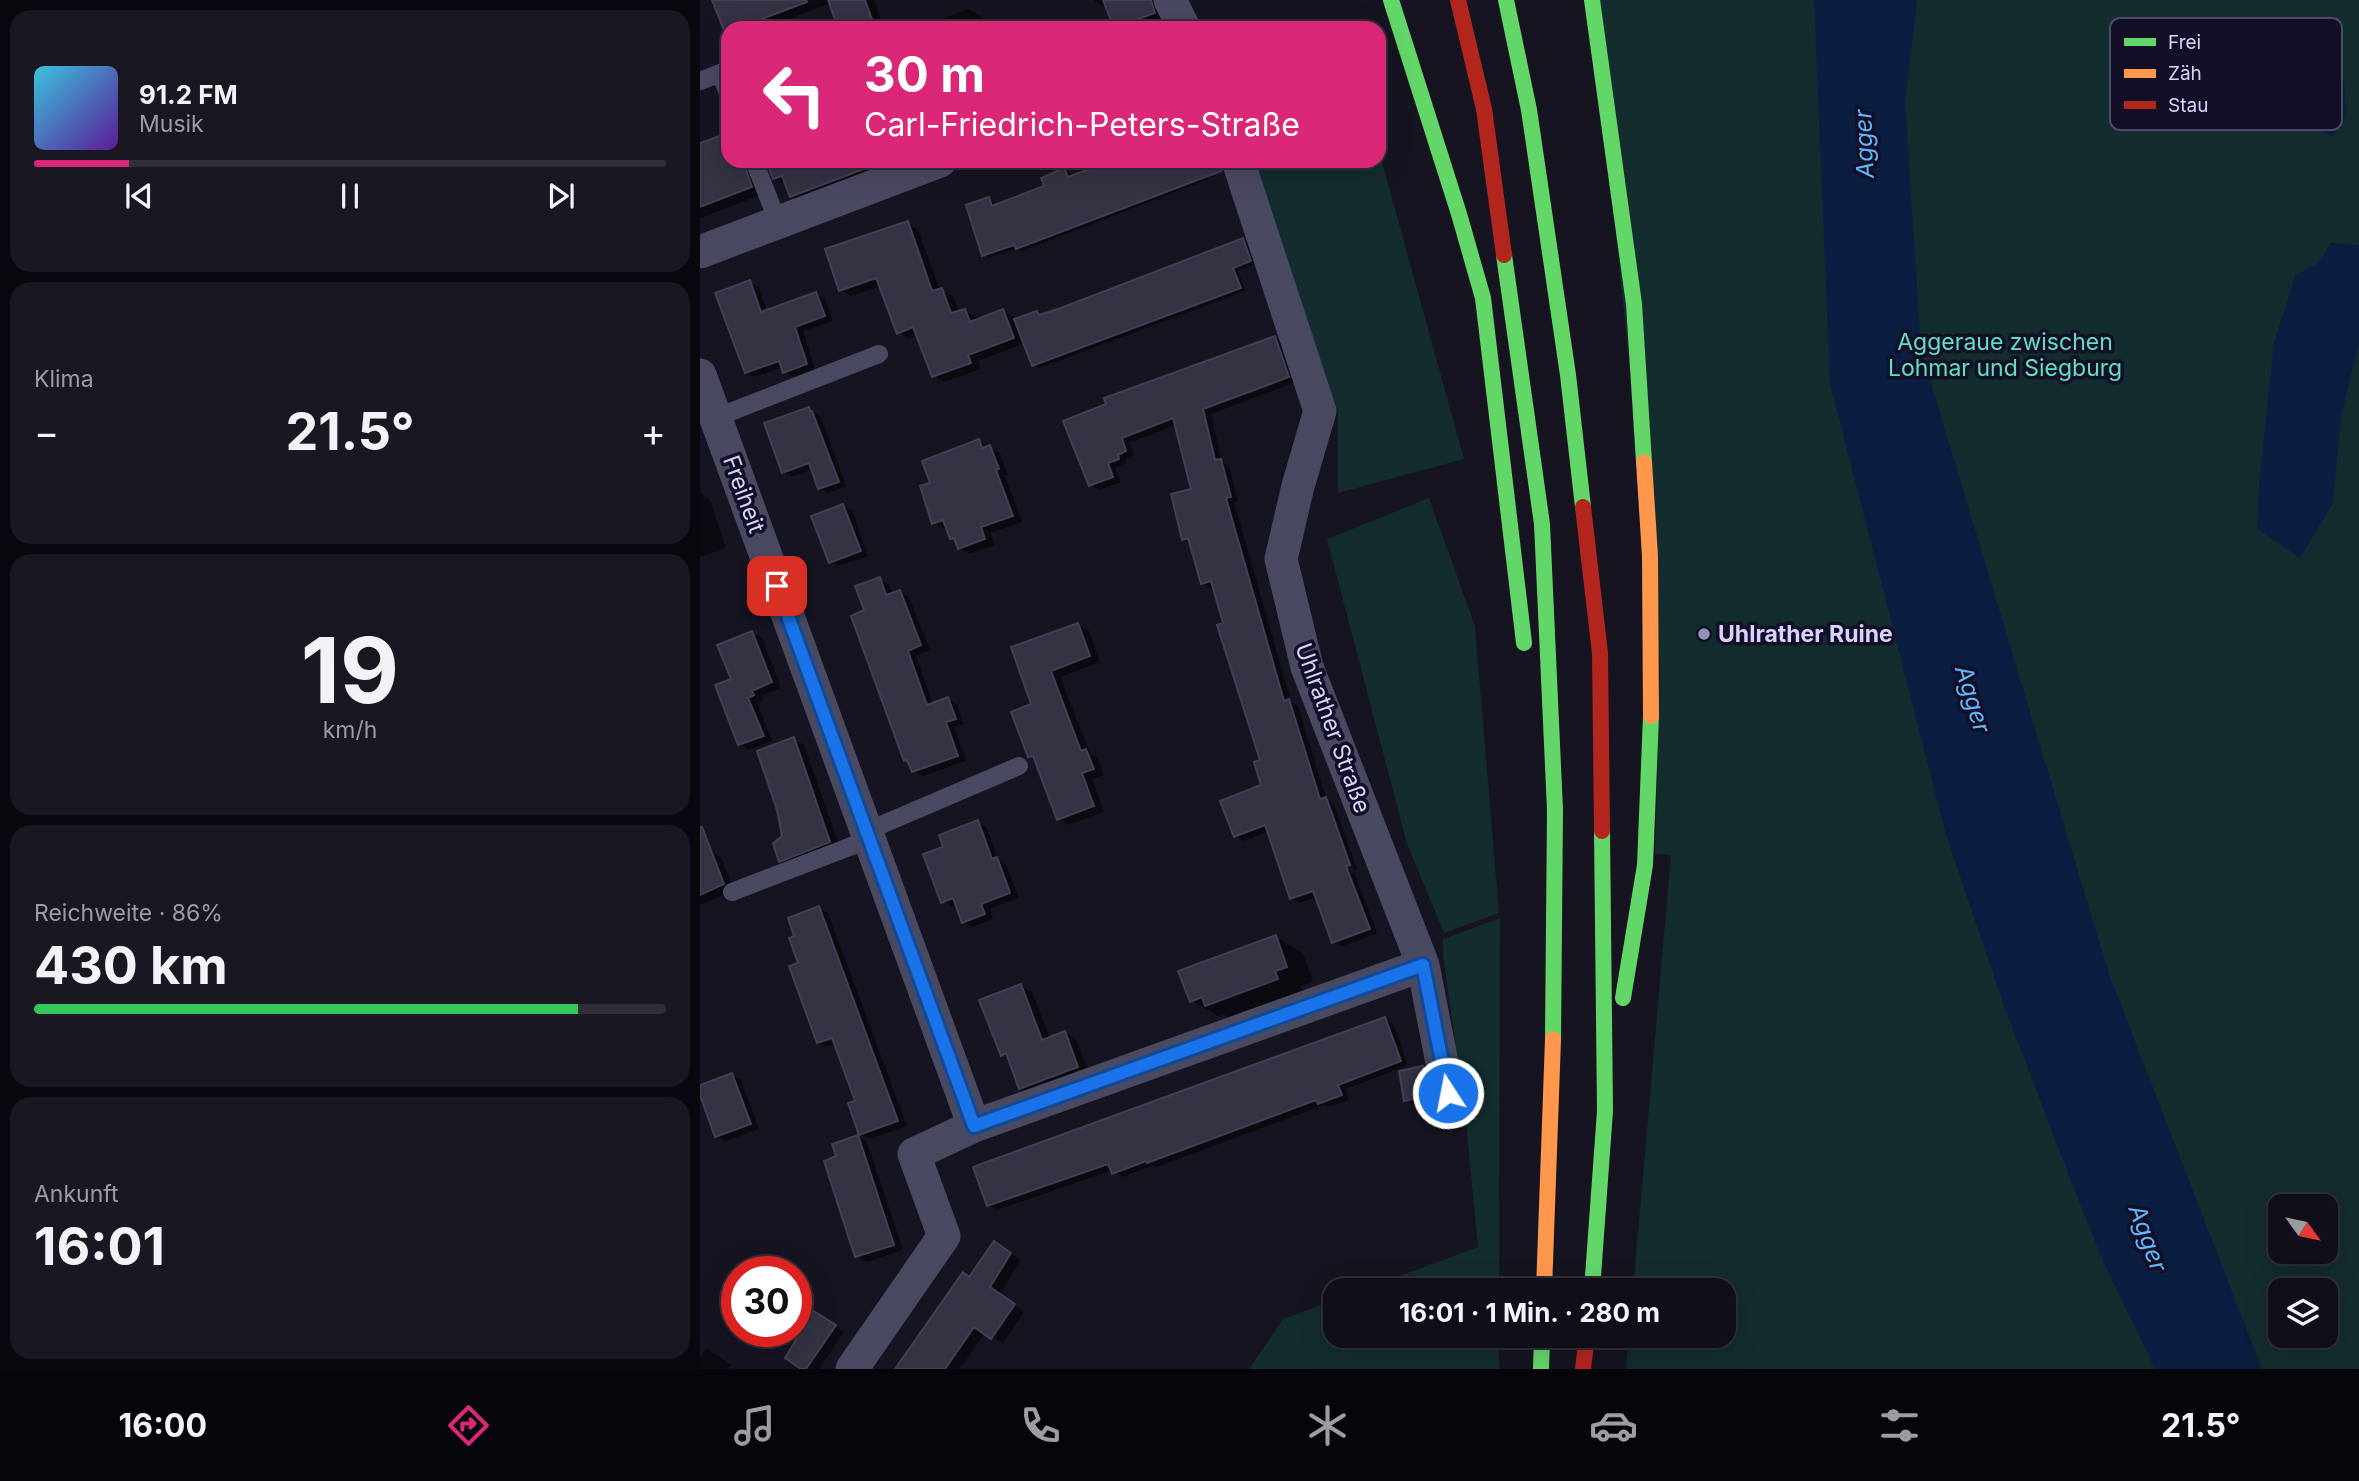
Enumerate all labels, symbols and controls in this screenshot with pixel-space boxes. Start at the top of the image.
legend [2110,18,2342,130]
text: Frei [2168,31,2201,54]
text: 30 m [864,45,985,104]
icon: left [749,49,840,140]
text: Zäh [2168,62,2202,85]
text: 91.2 FM [139,79,238,110]
text: Stau [2168,94,2208,117]
text: Carl-Friedrich-Peters-Straße [864,105,1300,144]
water label: Agger [1848,108,1880,180]
text: Musik [139,110,204,138]
icon: previous [120,177,158,215]
icon: pause [331,177,369,215]
icon: next [542,177,580,215]
park label: Aggeraue zwischen Lohmar und Siegburg [1888,328,2122,382]
text: Klima [34,365,94,393]
text: 21.5° [285,400,415,463]
text: − [34,409,59,455]
text: + [641,409,666,455]
street label: Freiheit [717,451,771,537]
pin [747,556,807,616]
icon: arrive [758,567,796,605]
text: 19 [301,615,399,725]
place label: Uhlrather Ruine [1718,620,1893,648]
marker: Uhlrather Ruine [1696,626,1712,642]
street label: Uhlrather Straße [1289,639,1377,817]
water label: Agger [1949,661,1997,737]
text: km/h [323,716,377,744]
text: Reichweite · 86% [34,899,223,927]
text: 430 km [34,934,228,997]
position arrow [1411,1056,1485,1130]
text: Ankunft [34,1180,119,1208]
north arrow [2268,1194,2338,1264]
map controls [2268,1194,2338,1348]
water label: Agger [2122,1200,2174,1276]
text: 16:01 [34,1215,165,1278]
speed limit sign: 30 [721,1256,812,1347]
button: layers [2268,1278,2338,1348]
text: 16:01 · 1 Min. · 280 m [1399,1297,1660,1328]
icon: directions [444,1401,493,1450]
icon: music [730,1401,779,1450]
icon: phone [1016,1401,1065,1450]
icon: climate [1303,1401,1352,1450]
icon: car [1589,1401,1638,1450]
icon: filters [1875,1401,1924,1450]
text: 16:00 [119,1406,207,1445]
text: 21.5° [2161,1406,2240,1445]

